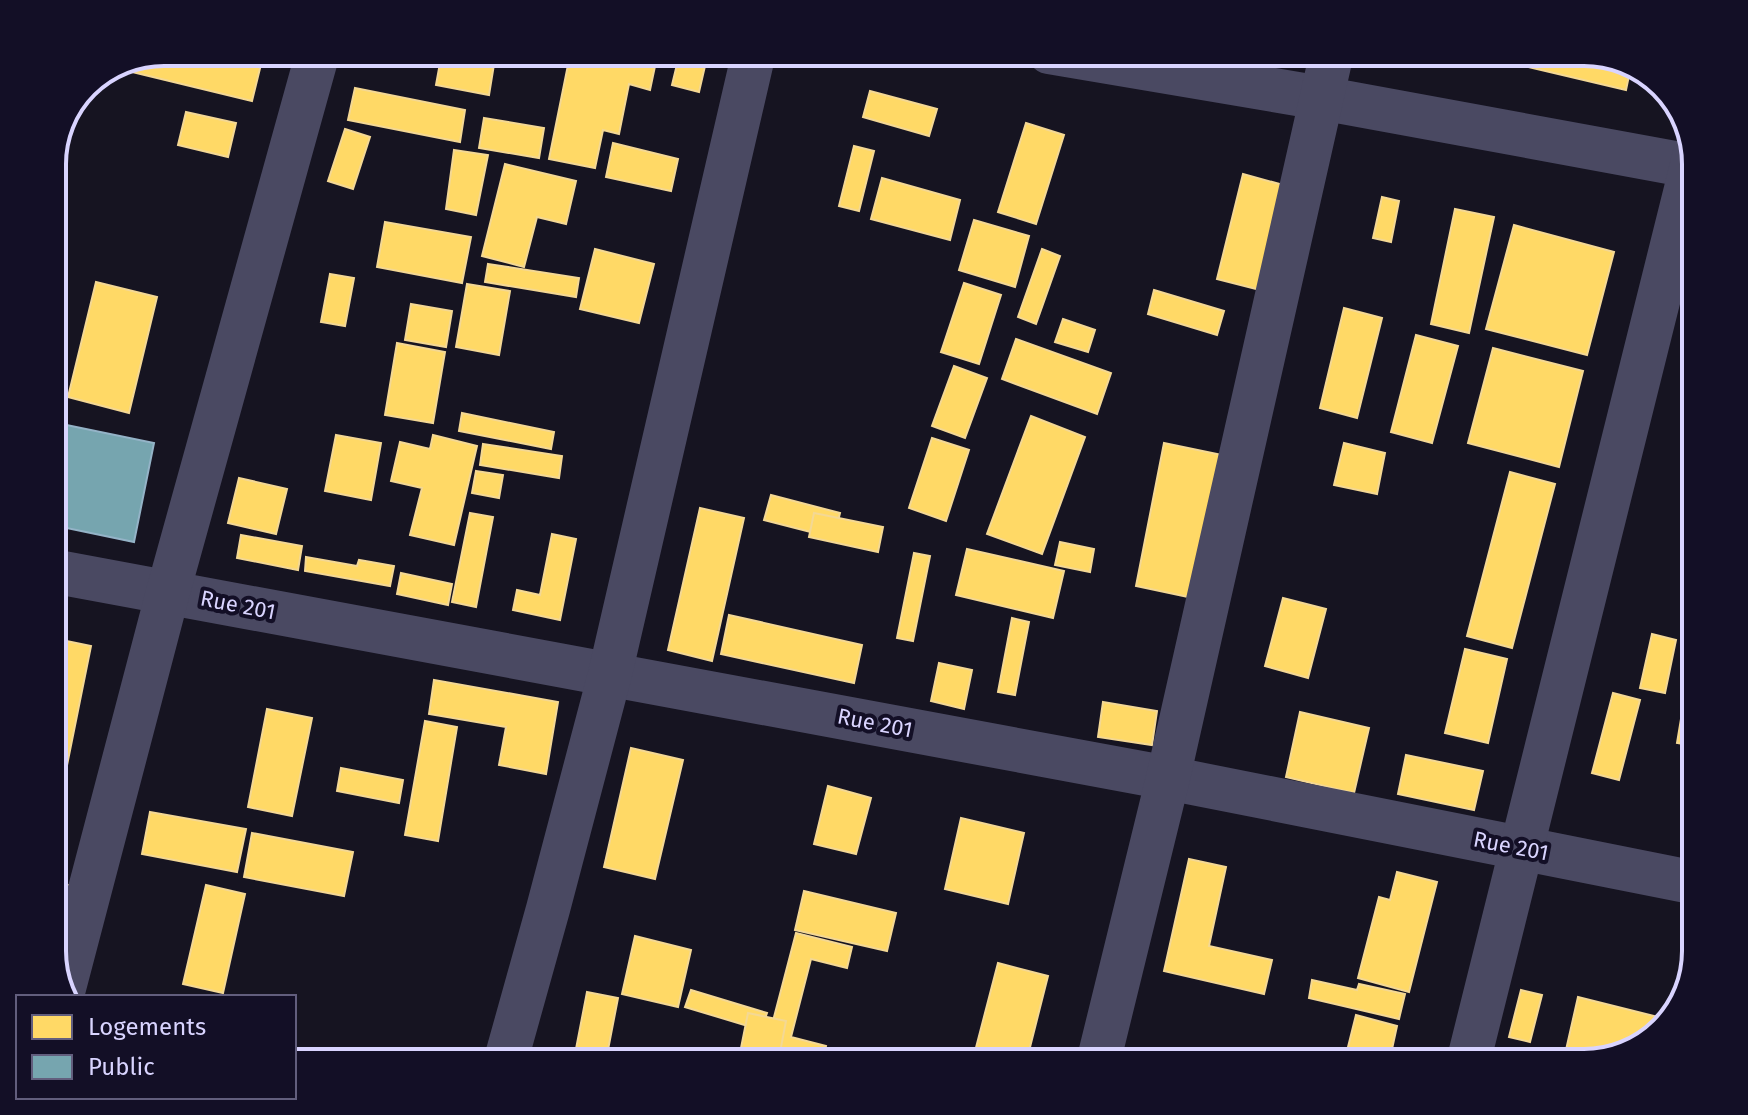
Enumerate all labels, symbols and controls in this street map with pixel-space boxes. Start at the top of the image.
street label: Rue 201 [198,584,278,626]
street label: Rue 201 [835,702,915,744]
street label: Rue 201 [1471,825,1551,867]
legend [16,995,296,1099]
text: Logements [88,1013,206,1041]
text: Public [88,1053,155,1081]

